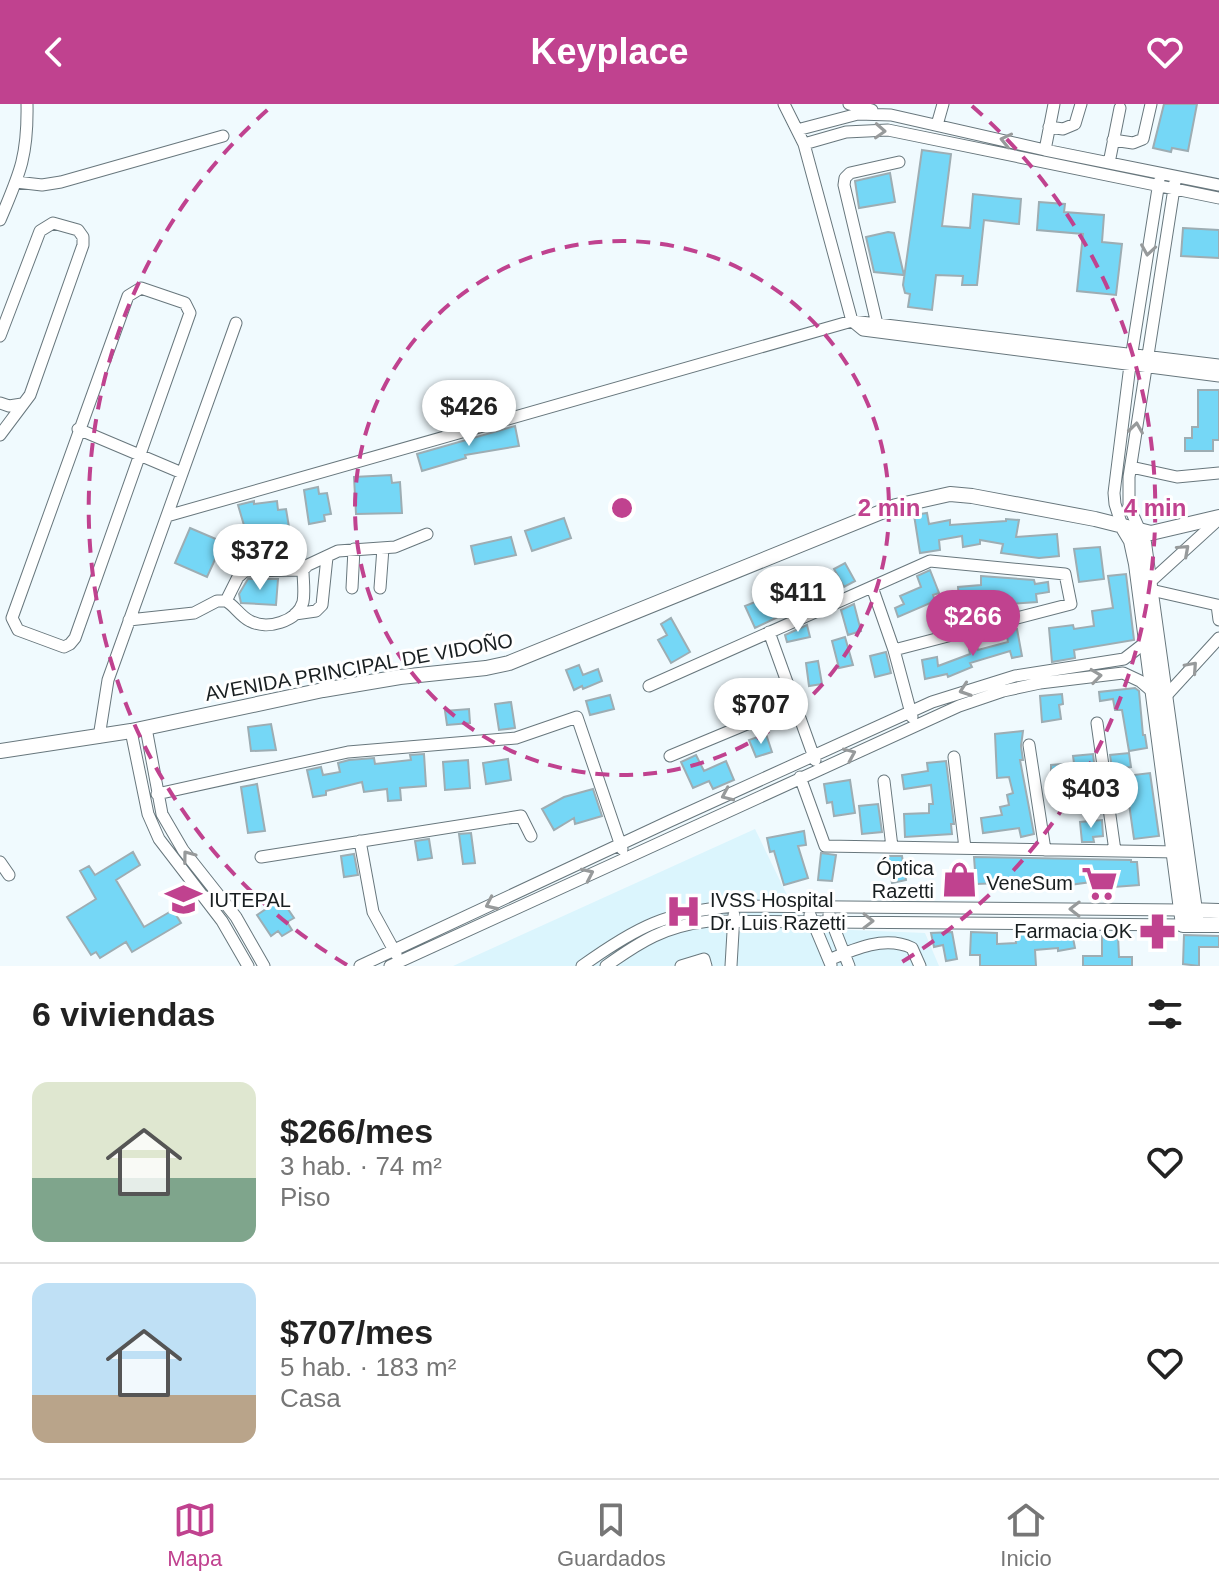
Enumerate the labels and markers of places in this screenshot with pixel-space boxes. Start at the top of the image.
pin: $426 [422,380,516,448]
centre of rings [608,494,636,522]
pin: $372 [213,524,307,592]
pin: $411 [751,566,845,634]
pin: $266 [926,590,1020,658]
pin: $707 [714,678,808,746]
pin: $403 [1044,762,1138,830]
place label: Óptica Razetti [872,857,935,902]
shop icon: Óptica Razetti [941,861,979,899]
supermarket icon: VeneSum [1080,864,1118,902]
place label: VeneSum [986,872,1073,894]
school or university icon: IUTEPAL [164,881,202,919]
place label: IUTEPAL [209,889,291,911]
place label: IVSS Hospital Dr. Luis Razetti [710,889,846,934]
hospital icon: IVSS Hospital Dr. Luis Razetti [665,893,703,931]
pharmacy icon: Farmacia OK [1139,912,1177,950]
place label: Farmacia OK [1014,920,1133,942]

